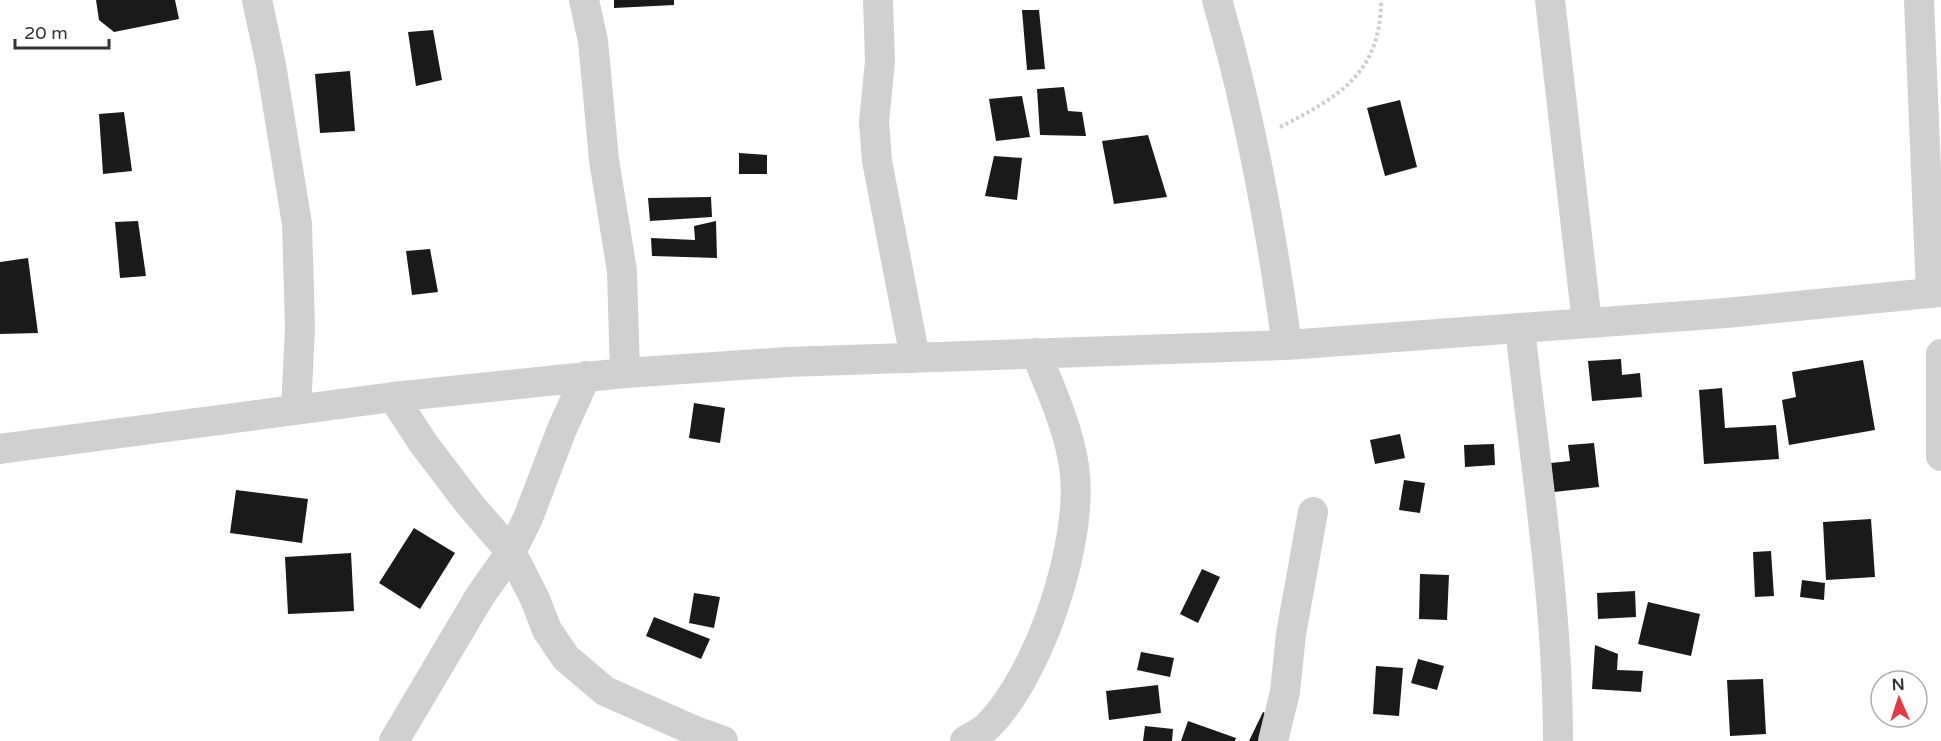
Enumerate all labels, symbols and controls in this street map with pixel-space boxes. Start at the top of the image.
scale bar [15,12,110,50]
text: 20 m [24,22,68,44]
north arrow [1869,669,1929,729]
text: N [1891,675,1905,695]

